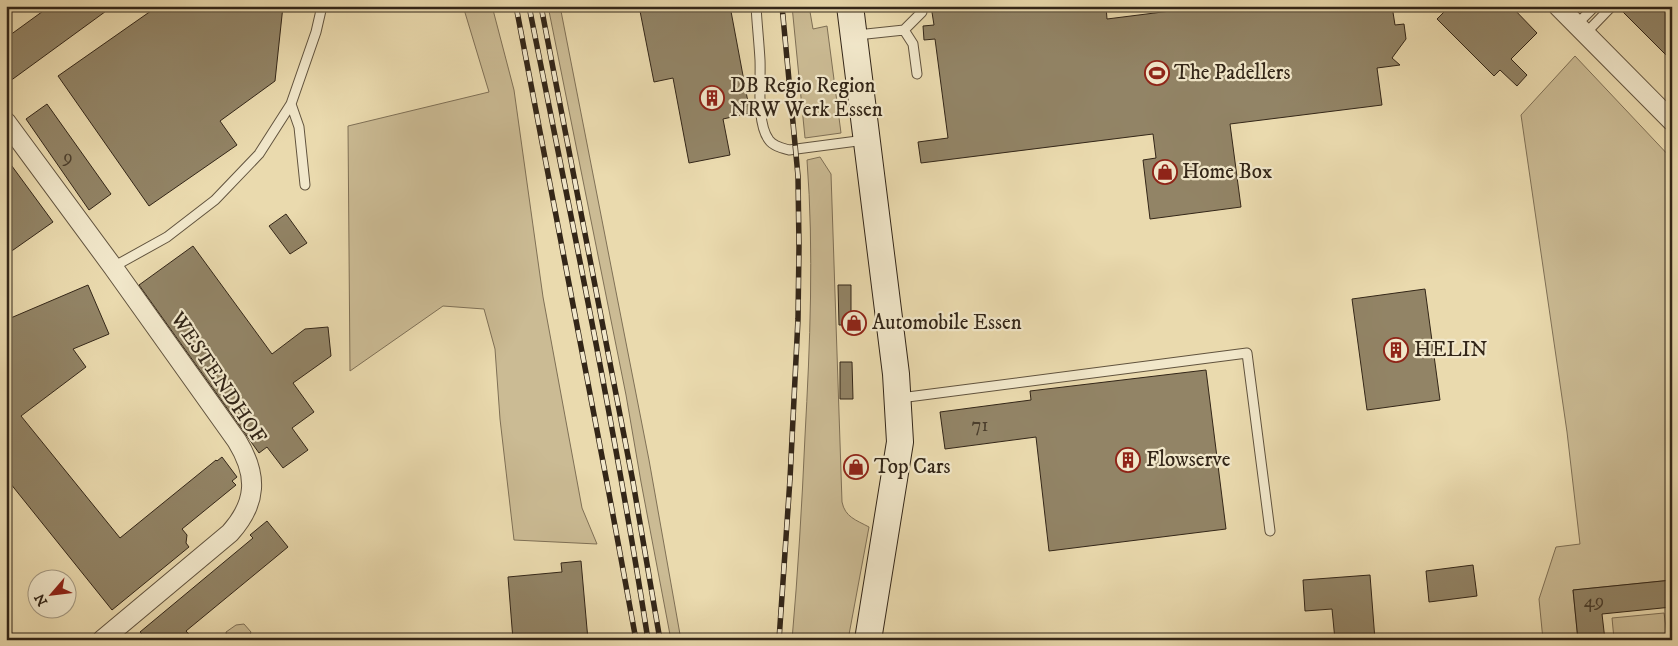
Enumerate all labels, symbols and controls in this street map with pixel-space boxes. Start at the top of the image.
sports icon: The Padellers [1144,60,1170,86]
place label: The Padellers [1174,60,1290,86]
place label: DB Regio Region NRW Werk Essen [730,73,883,123]
building icon: DB Regio Region NRW Werk Essen [699,85,725,111]
house number: 9 [62,146,73,169]
shop icon: Home Box [1152,159,1178,185]
place label: Home Box [1182,159,1272,185]
street label: WESTENDHOF [164,306,272,449]
shop icon: Automobile Essen [841,310,867,336]
place label: Automobile Essen [872,310,1022,336]
building icon: HELIN [1383,337,1409,363]
place label: HELIN [1414,337,1488,363]
house number: 71 [972,414,989,437]
building icon: Flowserve [1115,447,1141,473]
place label: Flowserve [1146,447,1231,473]
shop icon: Top Cars [843,454,869,480]
place label: Top Cars [874,454,951,480]
north arrow [28,568,78,618]
text: N [31,590,52,609]
house number: 49 [1584,590,1604,613]

